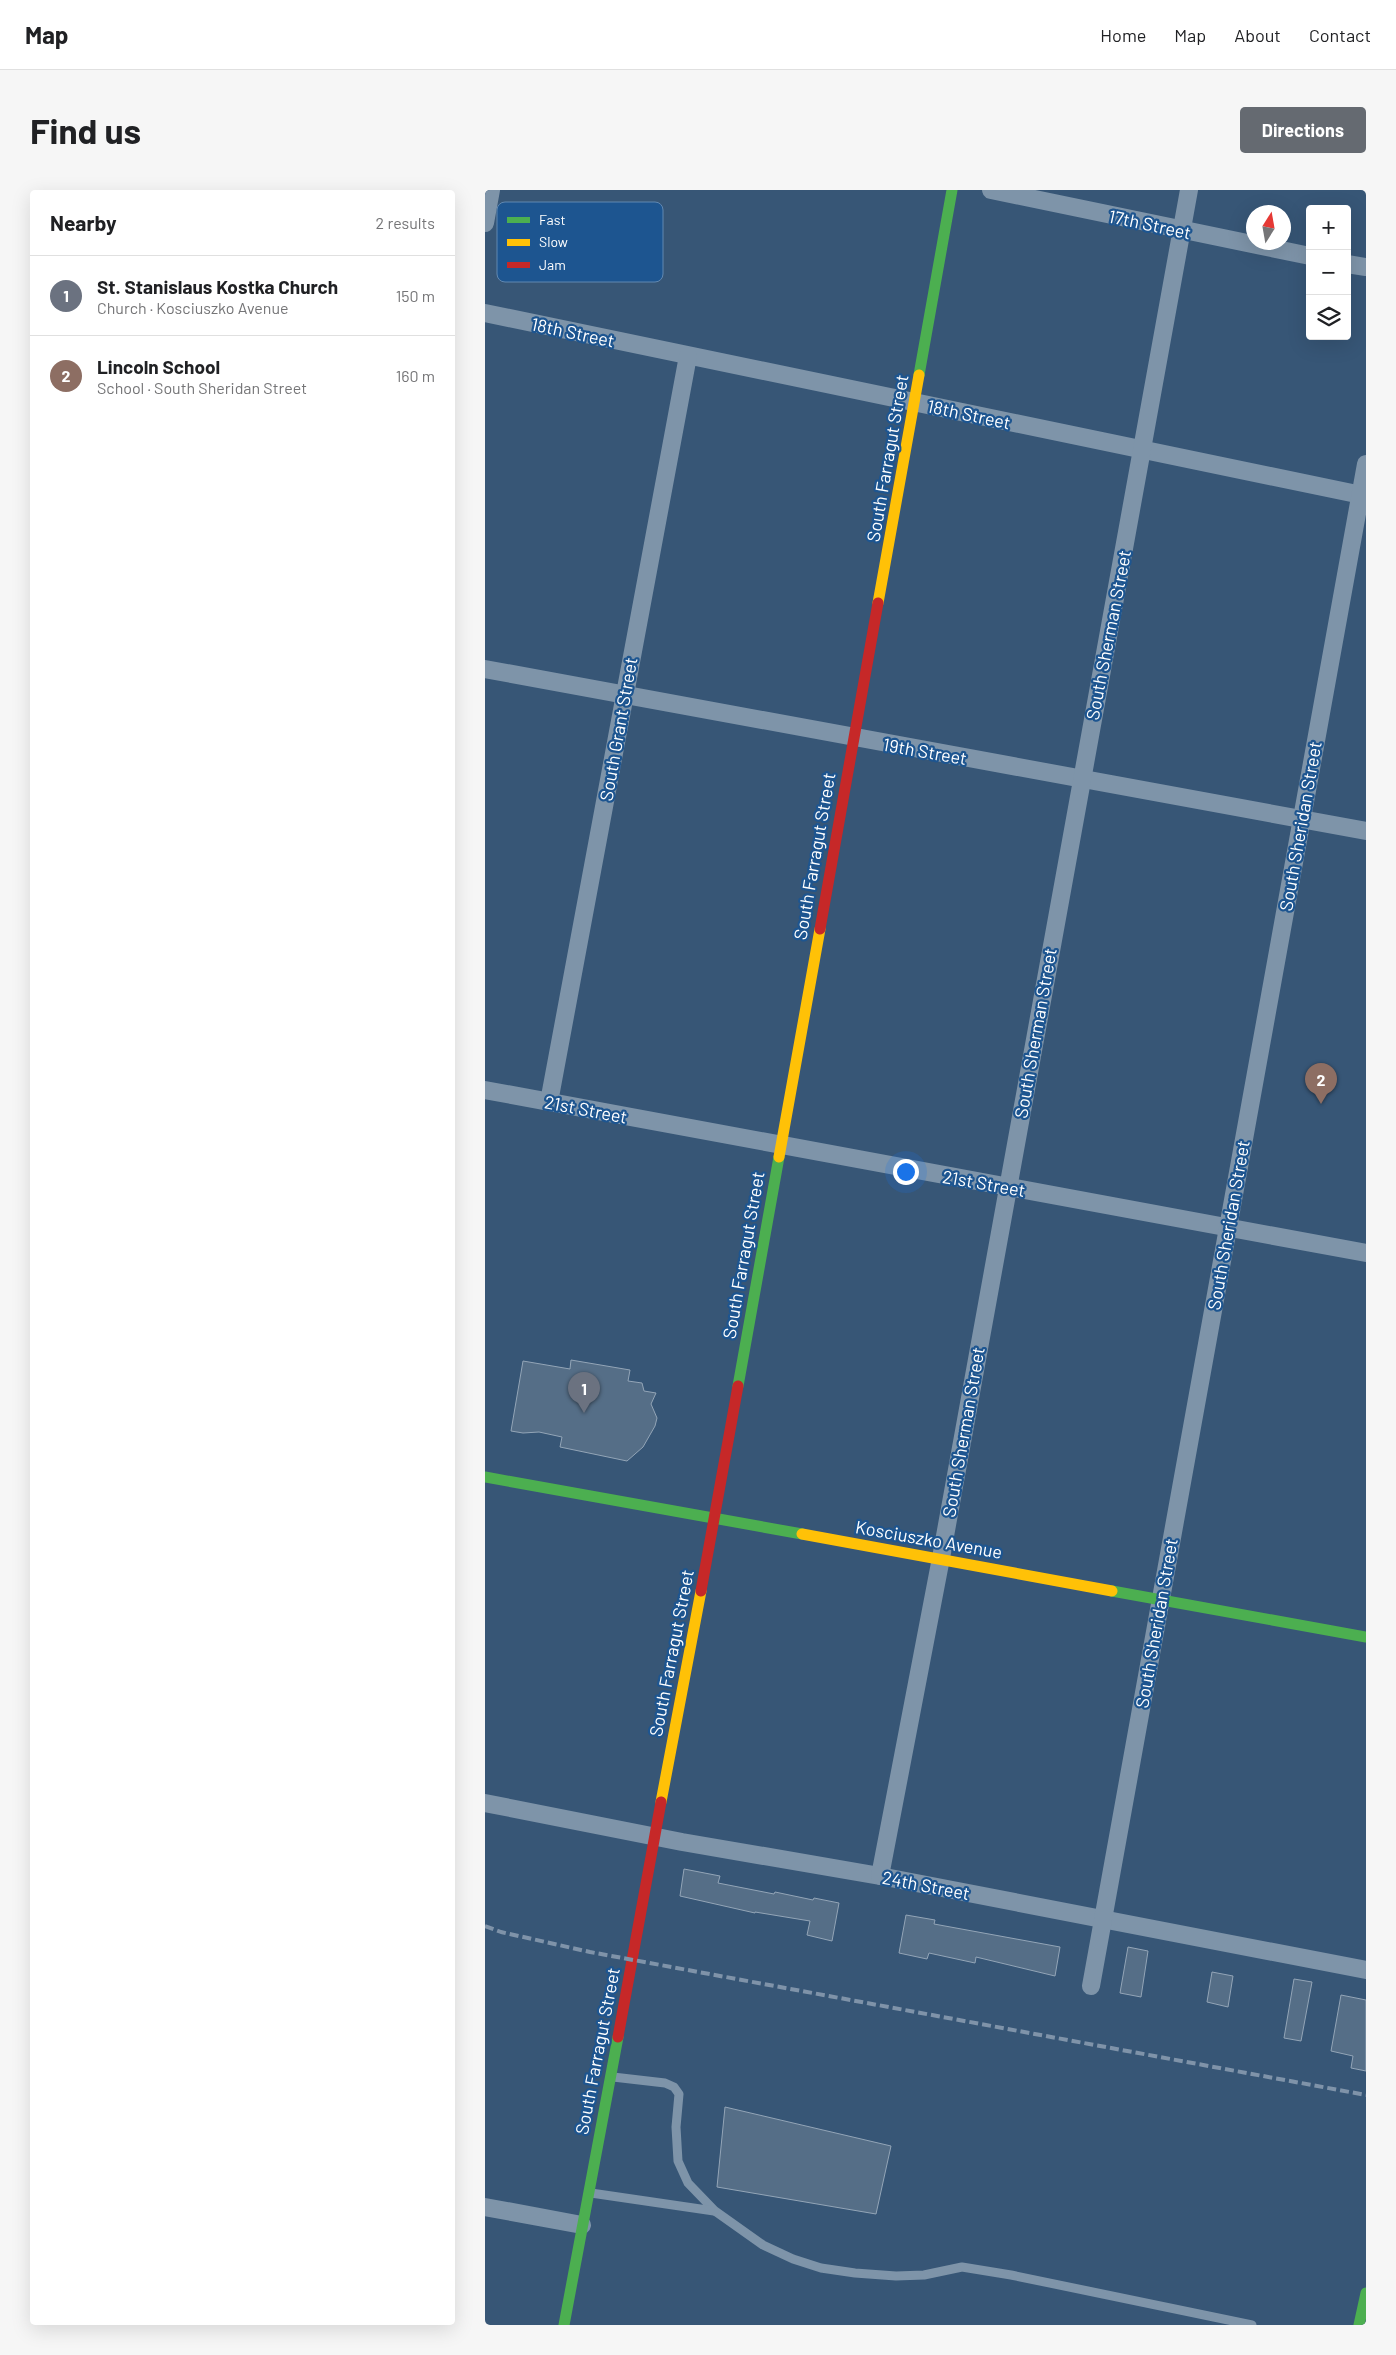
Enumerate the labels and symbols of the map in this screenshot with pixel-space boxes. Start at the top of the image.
legend [497,202,663,282]
street label: 17th Street [1107,205,1193,243]
north arrow [1246,205,1291,250]
text: Fast [539,211,565,228]
text: Slow [539,233,568,250]
text: Jam [539,256,566,273]
street label: 18th Street [529,312,617,352]
street label: South Farragut Street [861,373,913,543]
street label: 18th Street [925,394,1013,434]
street label: South Sherman Street [1081,548,1135,722]
street label: South Grant Street [595,655,641,803]
street label: 19th Street [881,733,969,769]
street label: South Sheridan Street [1274,739,1326,913]
street label: South Farragut Street [788,771,840,941]
street label: South Sherman Street [1009,946,1061,1120]
pin: 2 [1305,1063,1337,1104]
street label: 21st Street [543,1090,629,1128]
street label: South Sheridan Street [1202,1138,1254,1312]
your location [893,1159,919,1185]
street label: 21st Street [941,1165,1027,1201]
street label: South Farragut Street [717,1170,769,1340]
street label: South Sherman Street [937,1345,989,1519]
pin: 1 [568,1372,600,1413]
street label: Kosciuszko Avenue [854,1515,1004,1563]
street label: South Sheridan Street [1130,1536,1182,1710]
street label: South Farragut Street [644,1568,698,1738]
street label: 24th Street [880,1866,972,1904]
street label: South Farragut Street [570,1966,624,2136]

